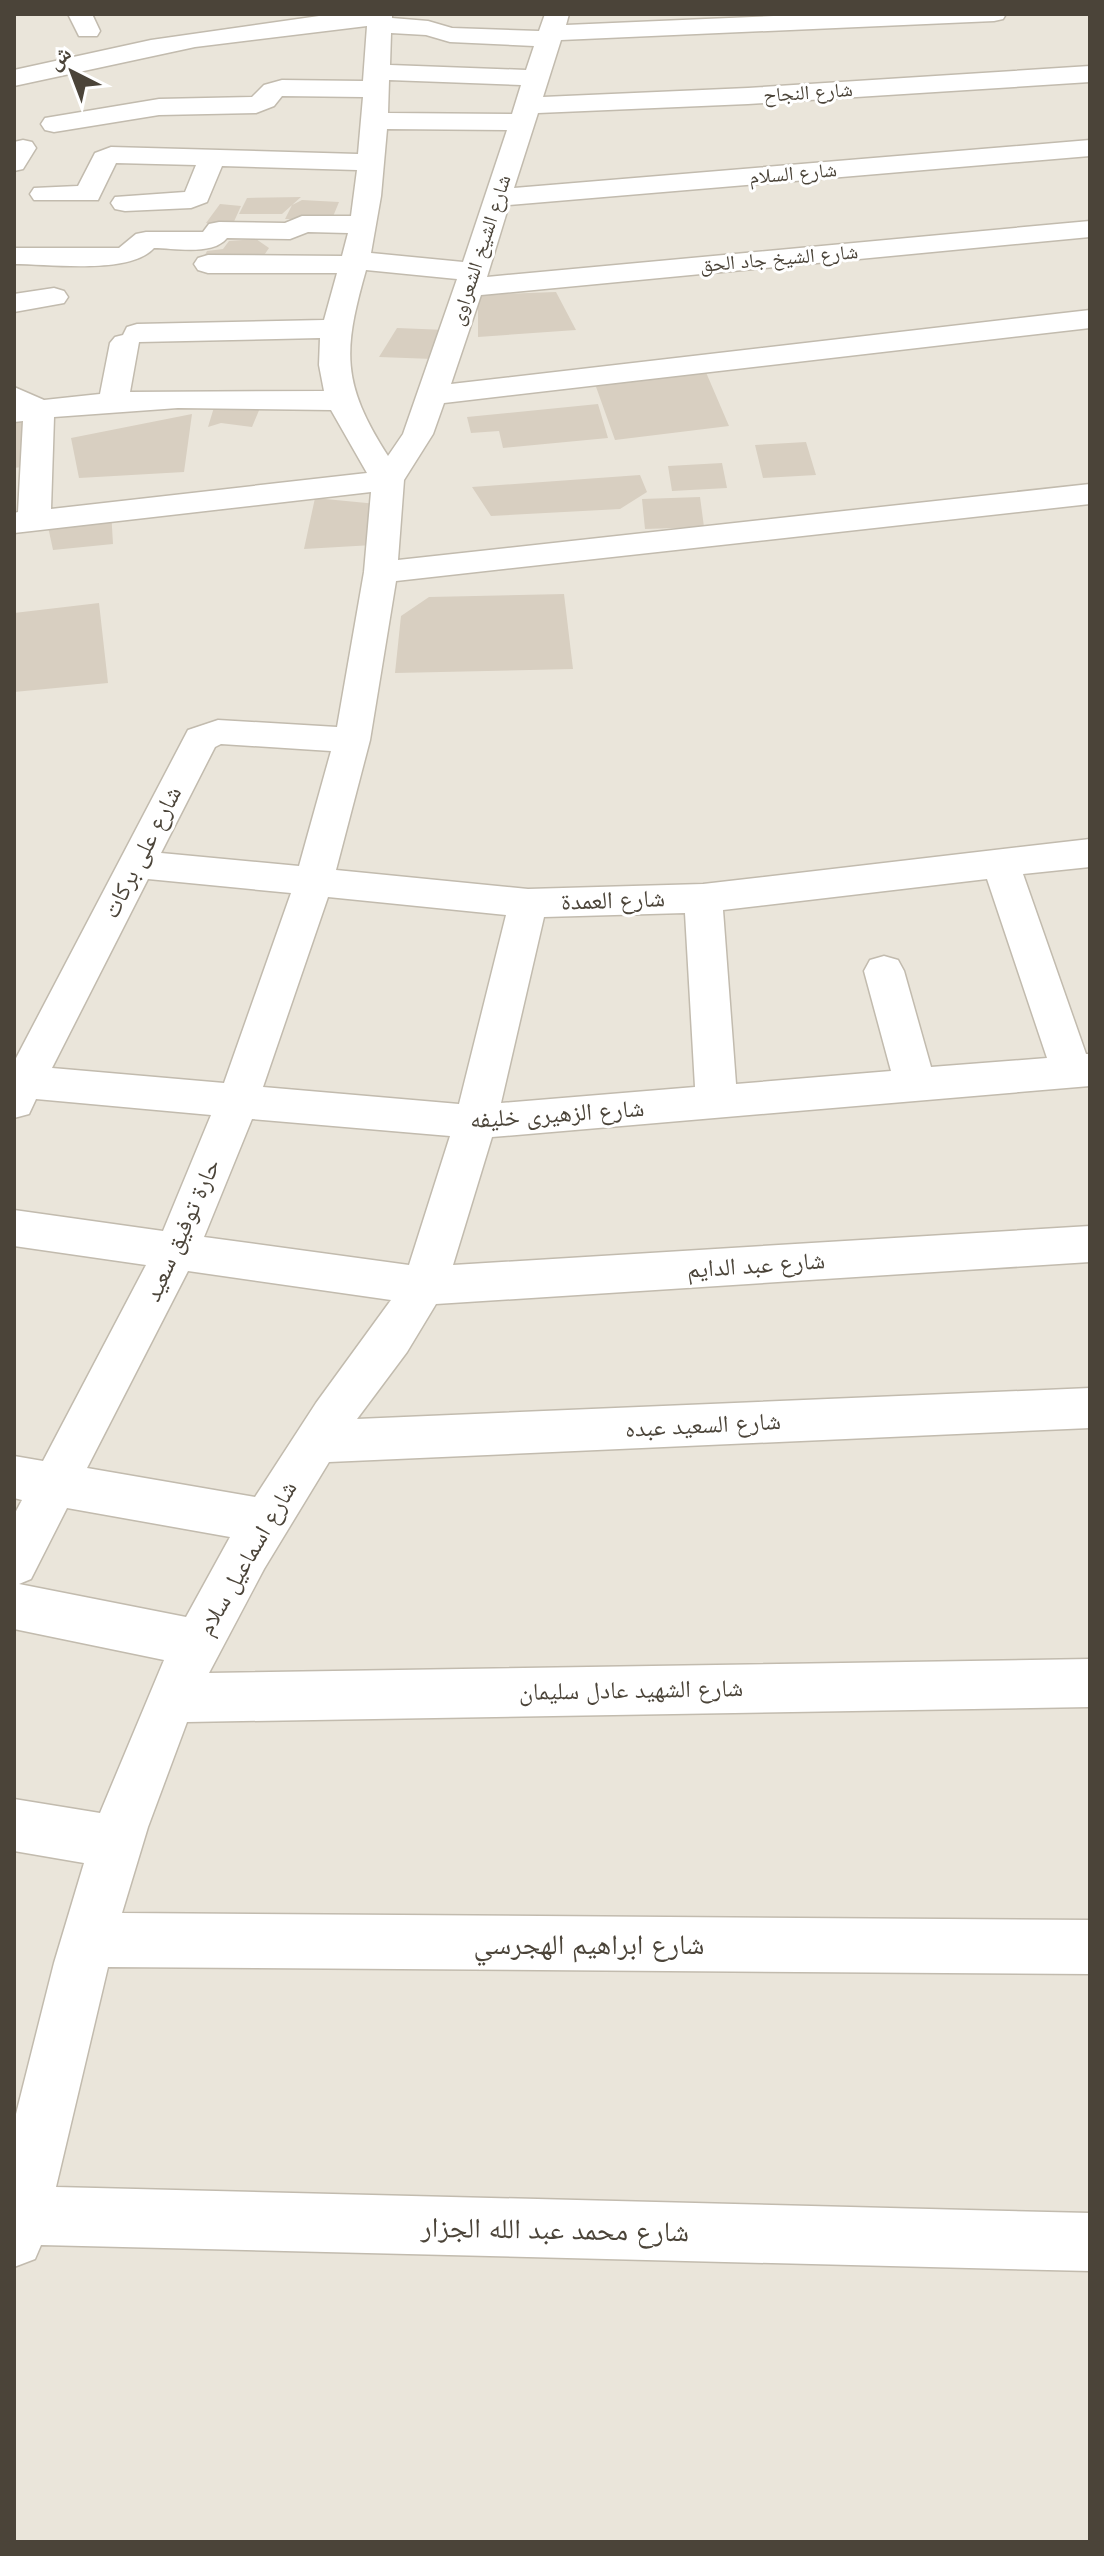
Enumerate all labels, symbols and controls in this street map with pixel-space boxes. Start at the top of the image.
north arrow [32,32,112,112]
text: ش [42,40,77,75]
street label: شارع النجاح [763,78,854,108]
street label: شارع السلام [748,158,838,191]
street label: شارع الشيخ الشعراوى [445,172,517,329]
street label: شارع الشيخ جاد الحق [699,240,859,278]
street label: شارع على بركات [97,781,188,923]
street label: شارع العمدة [560,884,666,917]
street label: شارع الزهيرى خليفه [469,1094,645,1135]
street label: حارة توفيق سعيد [138,1154,226,1306]
street label: شارع عبد الدايم [686,1246,826,1286]
street label: شارع السعيد عبده [624,1407,782,1444]
street label: شارع اسماعيل سلام [191,1476,304,1641]
street label: شارع الشهيد عادل سليمان [519,1674,743,1707]
street label: شارع ابراهيم الهجرسي [473,1929,705,1967]
street label: شارع محمد عبد الله الجزار [420,2212,689,2249]

